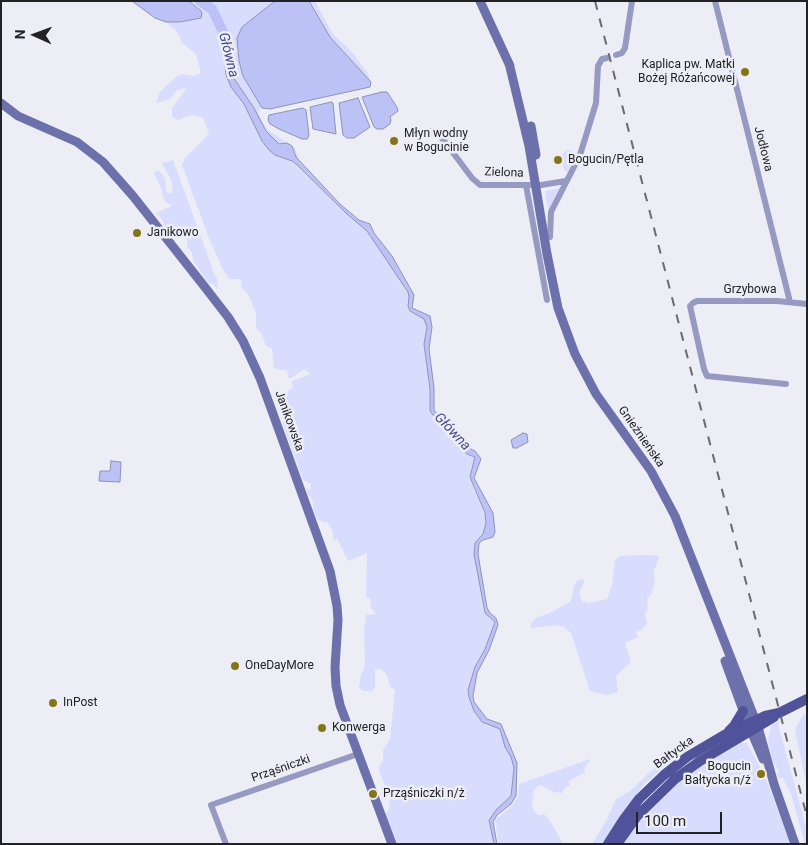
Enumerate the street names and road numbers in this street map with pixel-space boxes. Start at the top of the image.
street label: Jodłowa [750,125,776,173]
street label: Zielona [484,165,524,181]
street label: Grzybowa [724,283,776,297]
street label: Janikowska [271,389,307,453]
street label: Gnieźnieńska [615,404,667,470]
street label: Bałtycka [651,734,697,772]
street label: Prząśniczki [250,752,312,786]

